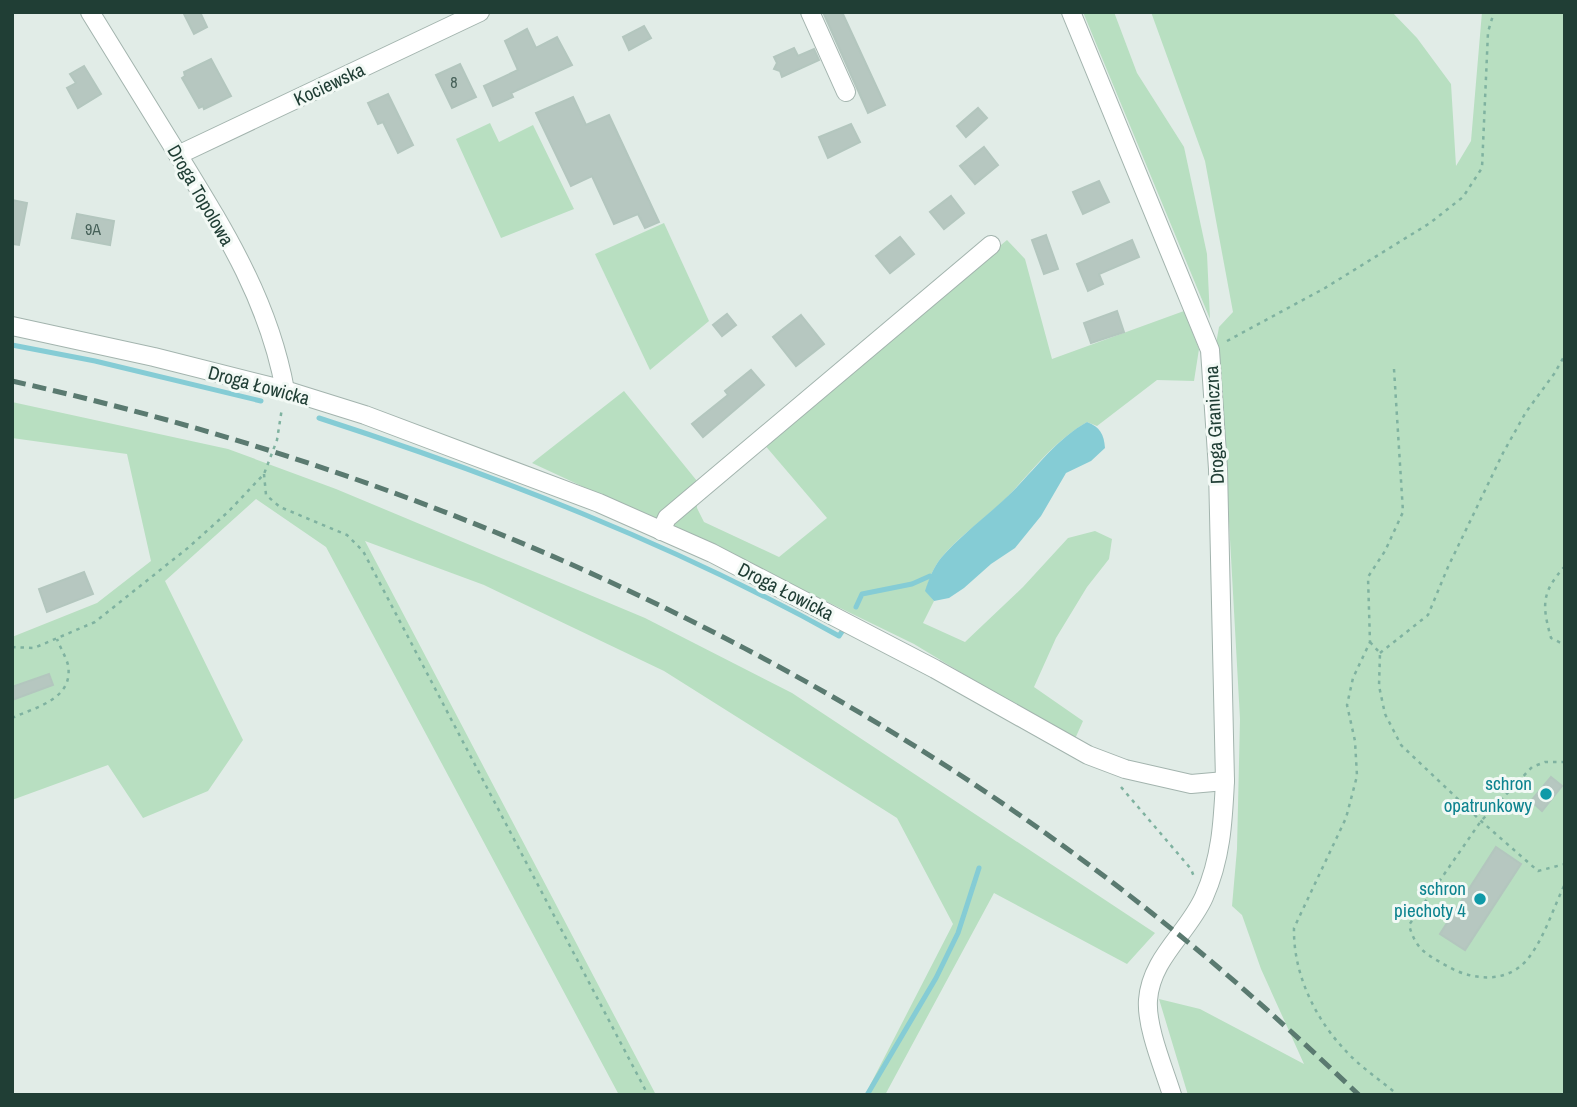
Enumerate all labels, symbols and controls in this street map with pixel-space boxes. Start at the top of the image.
street label: Kociewska [289,56,369,112]
house number: 8 [450,71,458,93]
street label: Droga Topolowa [162,140,241,250]
house number: 9A [85,218,101,240]
street label: Droga Łowicka [205,359,313,411]
street label: Droga Graniczna [1198,365,1230,485]
street label: Droga Łowicka [734,556,838,626]
place label: schron opatrunkowy [1444,770,1532,818]
marker: schron opatrunkowy [1538,786,1554,802]
place label: schron piechoty 4 [1394,875,1466,923]
marker: schron piechoty 4 [1472,891,1488,907]

